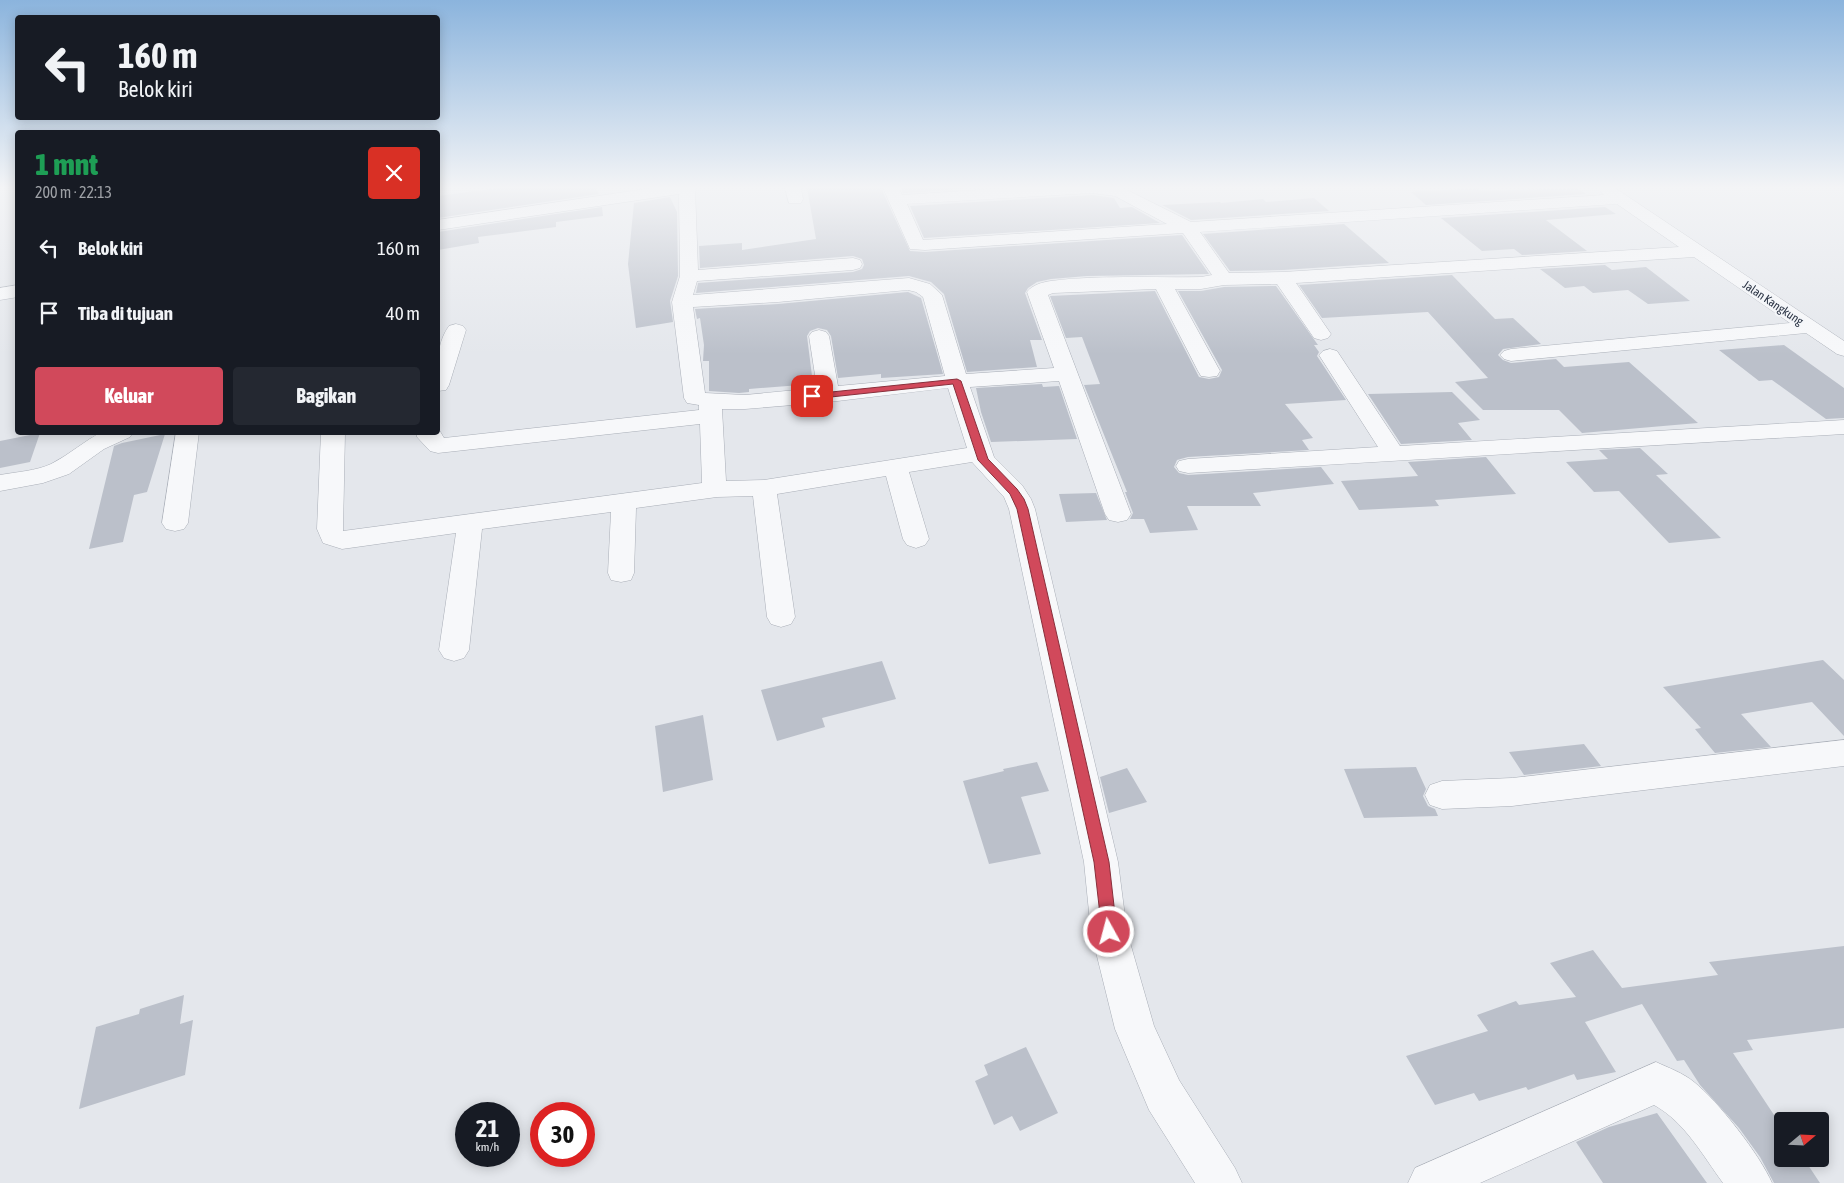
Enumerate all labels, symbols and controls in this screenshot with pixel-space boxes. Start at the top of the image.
icon: left [35,35,100,100]
text: 160 m [118,35,197,75]
text: Belok kiri [118,76,193,102]
text: 1 mnt [35,147,98,181]
button: close [368,147,420,199]
text: 200 m · 22:13 [35,183,112,201]
icon: left [35,234,63,262]
text: Belok kiri [78,237,143,259]
text: 160 m [377,237,420,259]
street label: Jalan Kangkung [1740,278,1807,329]
icon: arrive [35,299,63,327]
text: Tiba di tujuan [78,302,173,324]
text: 40 m [386,302,420,324]
button: Keluar [35,367,223,425]
button: Bagikan [233,367,420,425]
pin [791,375,833,417]
icon: arrive [798,382,826,410]
position arrow [1082,905,1134,957]
speed limit sign: 30 [530,1102,595,1167]
north arrow [1774,1112,1829,1168]
map controls [1774,1112,1829,1167]
text: 21 [476,1114,499,1142]
text: km/h [476,1140,499,1154]

